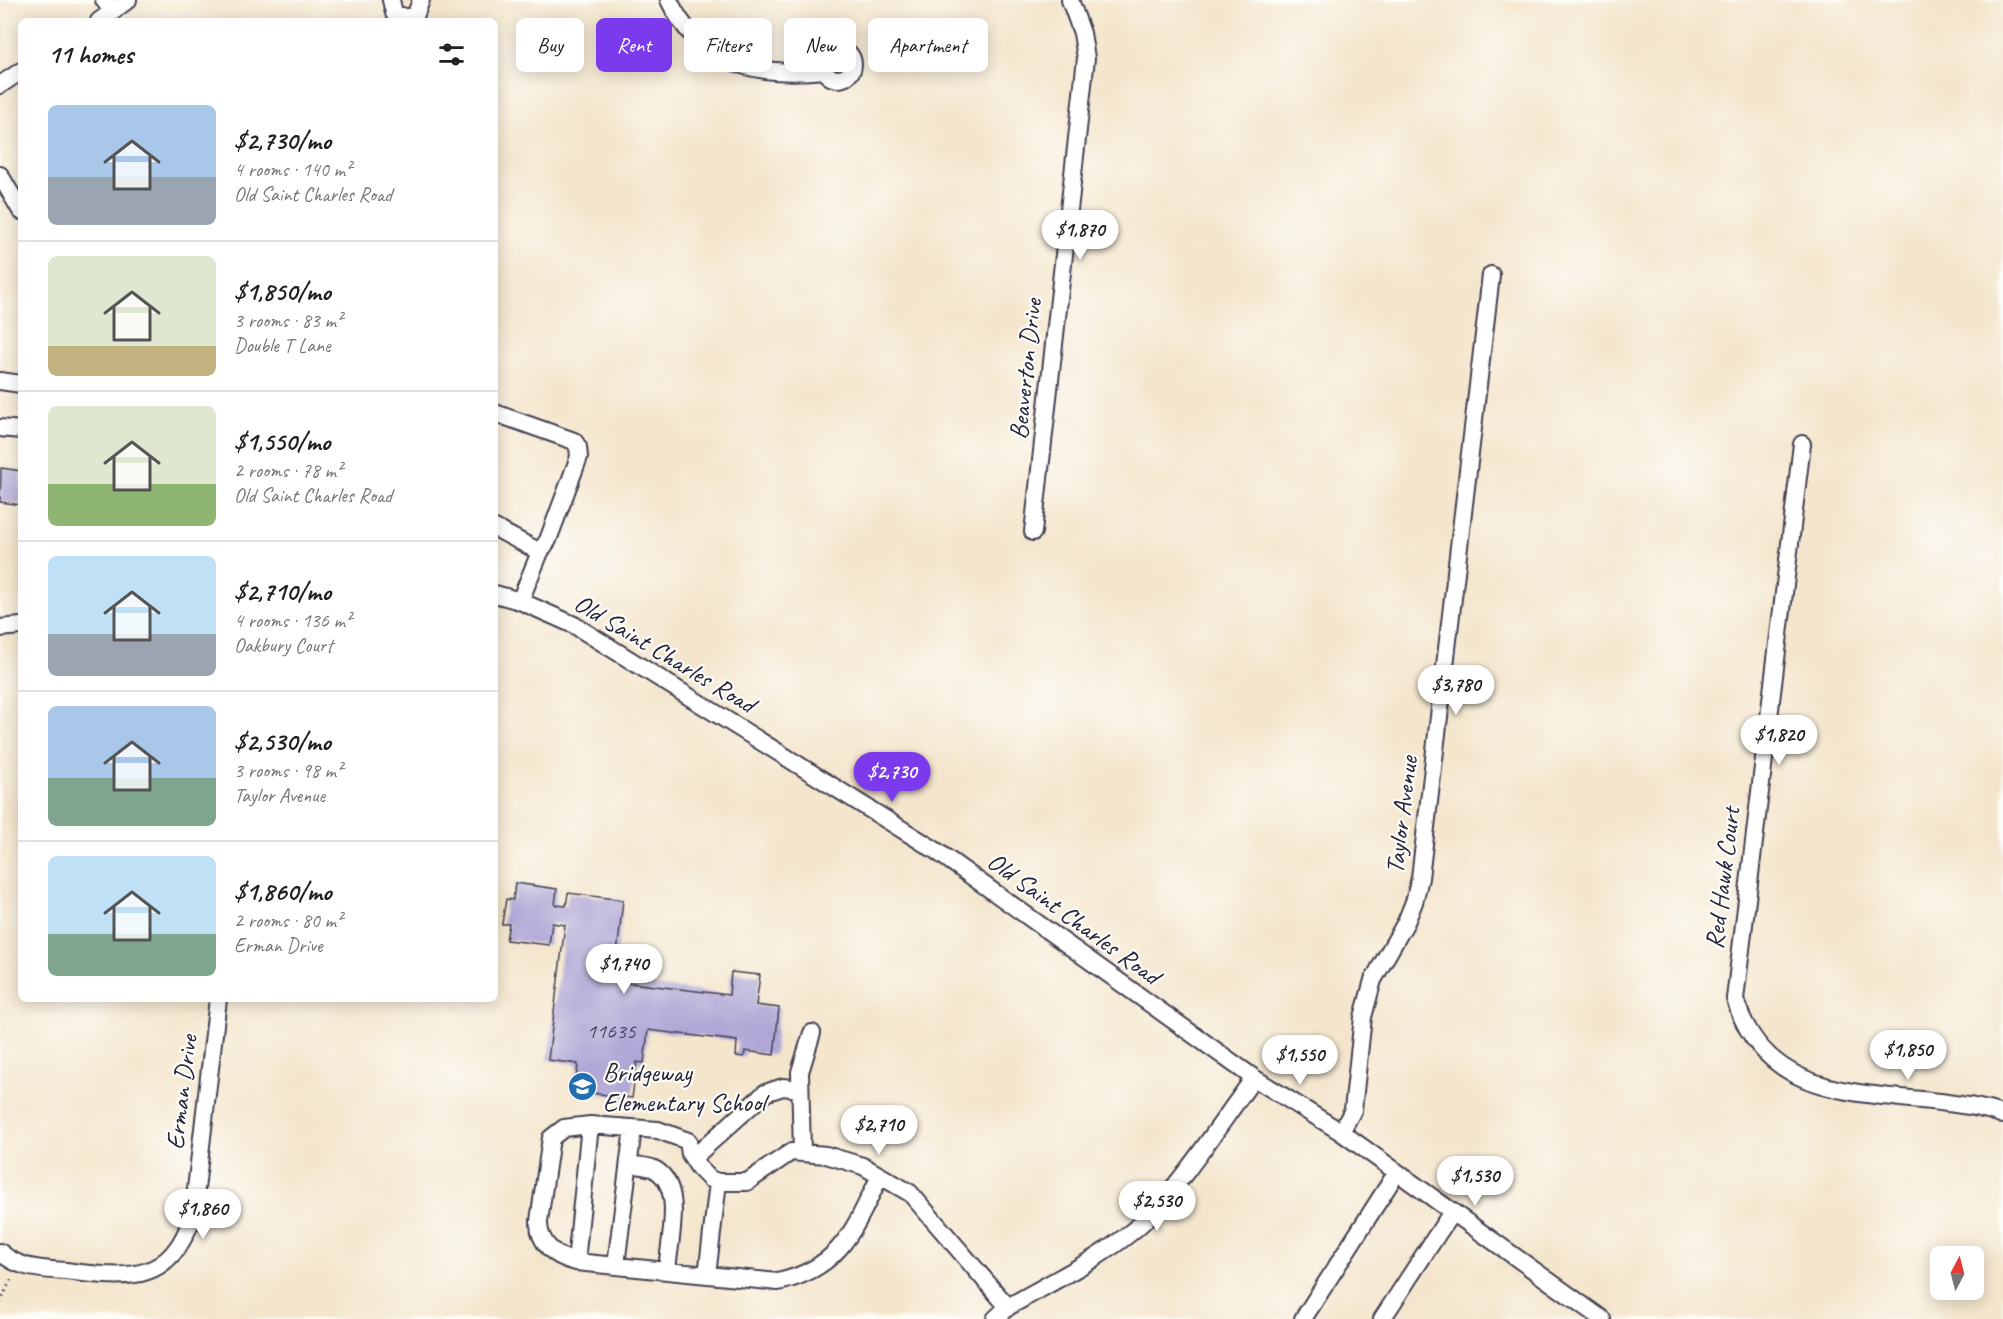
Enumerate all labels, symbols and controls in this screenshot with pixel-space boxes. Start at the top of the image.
chip: Buy [516,18,584,72]
chip: Rent [596,18,672,72]
chip: Filters [684,18,772,72]
chip: New [784,18,856,72]
chip: Apartment [868,18,988,72]
text: 11 homes [48,38,133,71]
icon: filters [435,38,468,71]
text: $2,730/mo [234,124,331,157]
icon: home [96,129,168,201]
text: 4 rooms · 140 m² [234,157,351,182]
text: Old Saint Charles Road [234,182,392,207]
pin: $1,870 [1031,210,1129,261]
text: $1,870 [1056,217,1104,242]
text: $1,850/mo [234,275,331,308]
icon: home [96,280,168,352]
street label: Beaverton Drive [1002,296,1049,441]
text: 3 rooms · 83 m² [234,308,342,333]
text: Double T Lane [234,333,330,358]
text: $1,550/mo [234,425,330,458]
icon: home [96,430,168,502]
text: 2 rooms · 78 m² [234,458,342,483]
text: Old Saint Charles Road [234,483,392,508]
text: $2,710/mo [234,575,331,608]
icon: home [96,580,168,652]
street label: Old Saint Charles Road [568,586,765,722]
text: 4 rooms · 136 m² [234,608,351,633]
text: Oakbury Court [234,633,333,658]
pin: $3,780 [1407,665,1505,716]
text: $3,780 [1432,672,1480,697]
pin: $1,820 [1730,715,1828,766]
text: $1,820 [1755,722,1803,747]
text: $2,530/mo [234,725,331,758]
icon: home [96,730,168,802]
pin: $2,730 [843,752,941,803]
street label: Taylor Avenue [1378,753,1425,876]
text: 3 rooms · 98 m² [234,758,342,783]
text: $2,730 [868,759,916,784]
text: Taylor Avenue [234,783,325,808]
street label: Red Hawk Court [1697,803,1748,951]
street label: Old Saint Charles Road [981,845,1170,994]
text: $1,860/mo [234,875,332,908]
icon: home [96,880,168,952]
text: 2 rooms · 80 m² [234,908,342,933]
text: Erman Drive [234,933,322,958]
pin: $1,740 [575,944,673,995]
text: $1,740 [600,951,648,976]
house number: 11635 [586,1017,637,1045]
pin: $1,850 [1859,1030,1957,1081]
street label: Erman Drive [158,1031,205,1151]
pin: $1,550 [1251,1035,1349,1086]
text: $1,850 [1884,1037,1932,1062]
text: $1,550 [1276,1042,1324,1067]
place label: Bridgeway Elementary School [603,1056,770,1119]
school or university icon: Bridgeway Elementary School [566,1071,598,1103]
pin: $2,710 [830,1105,928,1156]
text: $2,710 [855,1112,903,1137]
pin: $1,530 [1426,1156,1524,1207]
text: $1,530 [1451,1163,1499,1188]
pin: $2,530 [1108,1181,1206,1232]
text: $2,530 [1133,1188,1181,1213]
pin: $1,860 [154,1189,252,1240]
text: $1,860 [178,1196,228,1221]
north arrow [1930,1246,1984,1300]
map controls [1930,1246,1984,1300]

